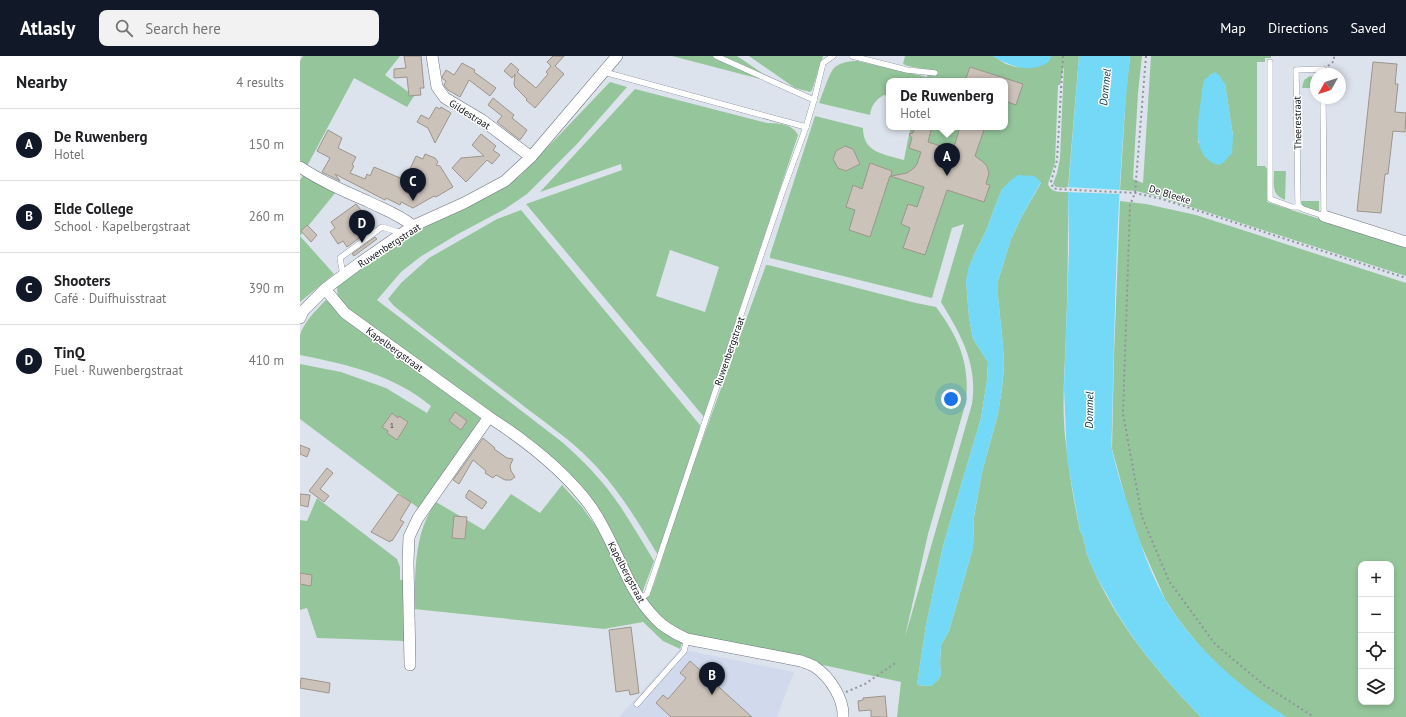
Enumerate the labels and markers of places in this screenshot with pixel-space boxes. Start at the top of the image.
pin: A [934,143,960,176]
pin: C [400,168,426,201]
pin: D [349,210,375,243]
pin: B [699,662,725,695]

